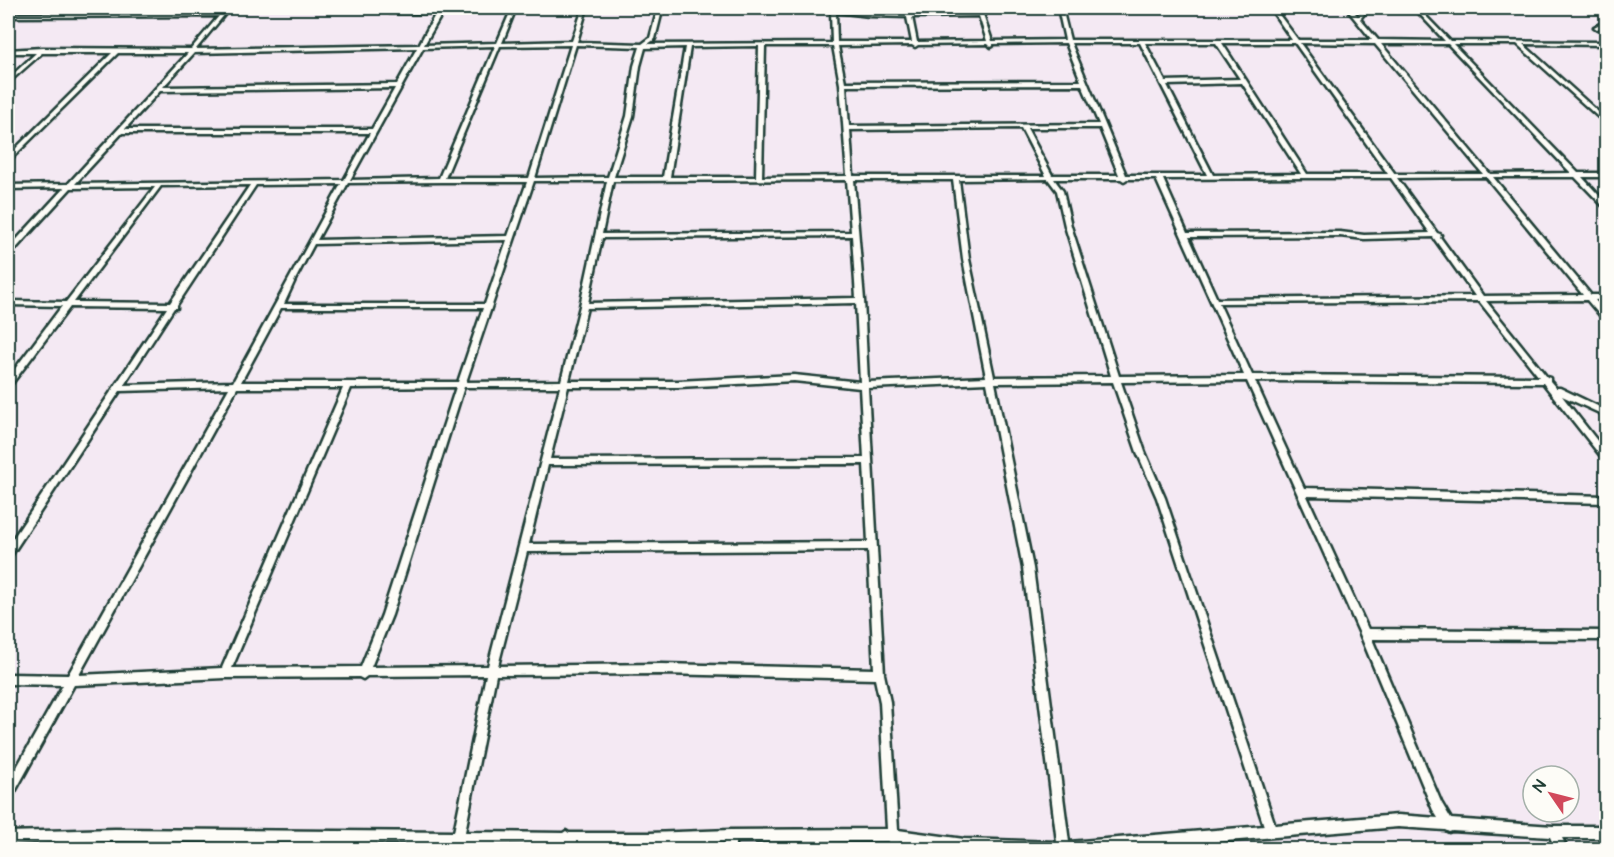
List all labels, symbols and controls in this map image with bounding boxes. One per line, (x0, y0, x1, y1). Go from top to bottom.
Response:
north arrow (1521, 764, 1581, 824)
text: N (1528, 776, 1551, 796)

